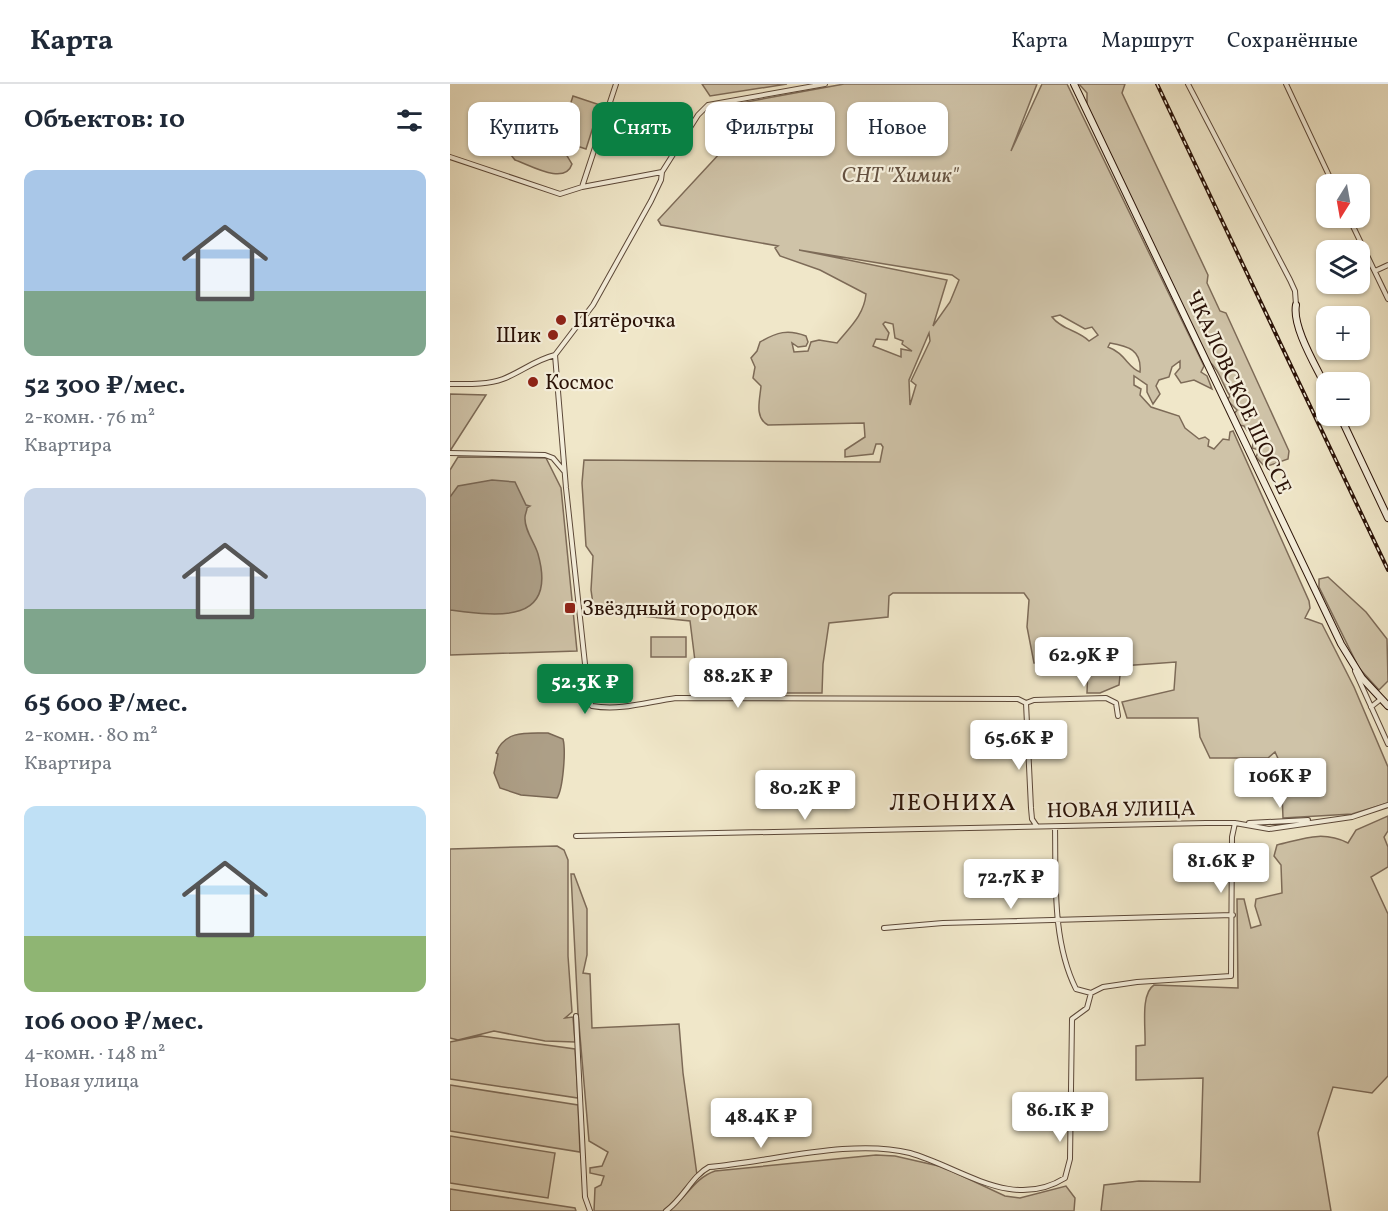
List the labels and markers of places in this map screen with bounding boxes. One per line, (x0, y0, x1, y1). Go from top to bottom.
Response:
place label: Пятёрочка (573, 307, 676, 336)
marker: Пятёрочка (554, 313, 568, 327)
place label: Шик (496, 322, 541, 351)
marker: Шик (546, 328, 560, 342)
place label: Космос (545, 369, 614, 398)
marker: Космос (526, 375, 540, 389)
place label: Звёздный городок (582, 595, 758, 624)
marker: Звёздный городок (563, 601, 577, 615)
pin: 62.9K ₽ (1029, 637, 1139, 688)
pin: 88.2K ₽ (683, 658, 793, 709)
pin: 52.3K ₽ (530, 664, 640, 715)
pin: 65.6K ₽ (964, 720, 1074, 771)
pin: 106K ₽ (1231, 758, 1329, 809)
pin: 80.2K ₽ (750, 770, 860, 821)
pin: 81.6K ₽ (1166, 843, 1276, 894)
pin: 72.7K ₽ (956, 859, 1066, 910)
pin: 86.1K ₽ (1005, 1092, 1115, 1143)
pin: 48.4K ₽ (706, 1098, 816, 1149)

